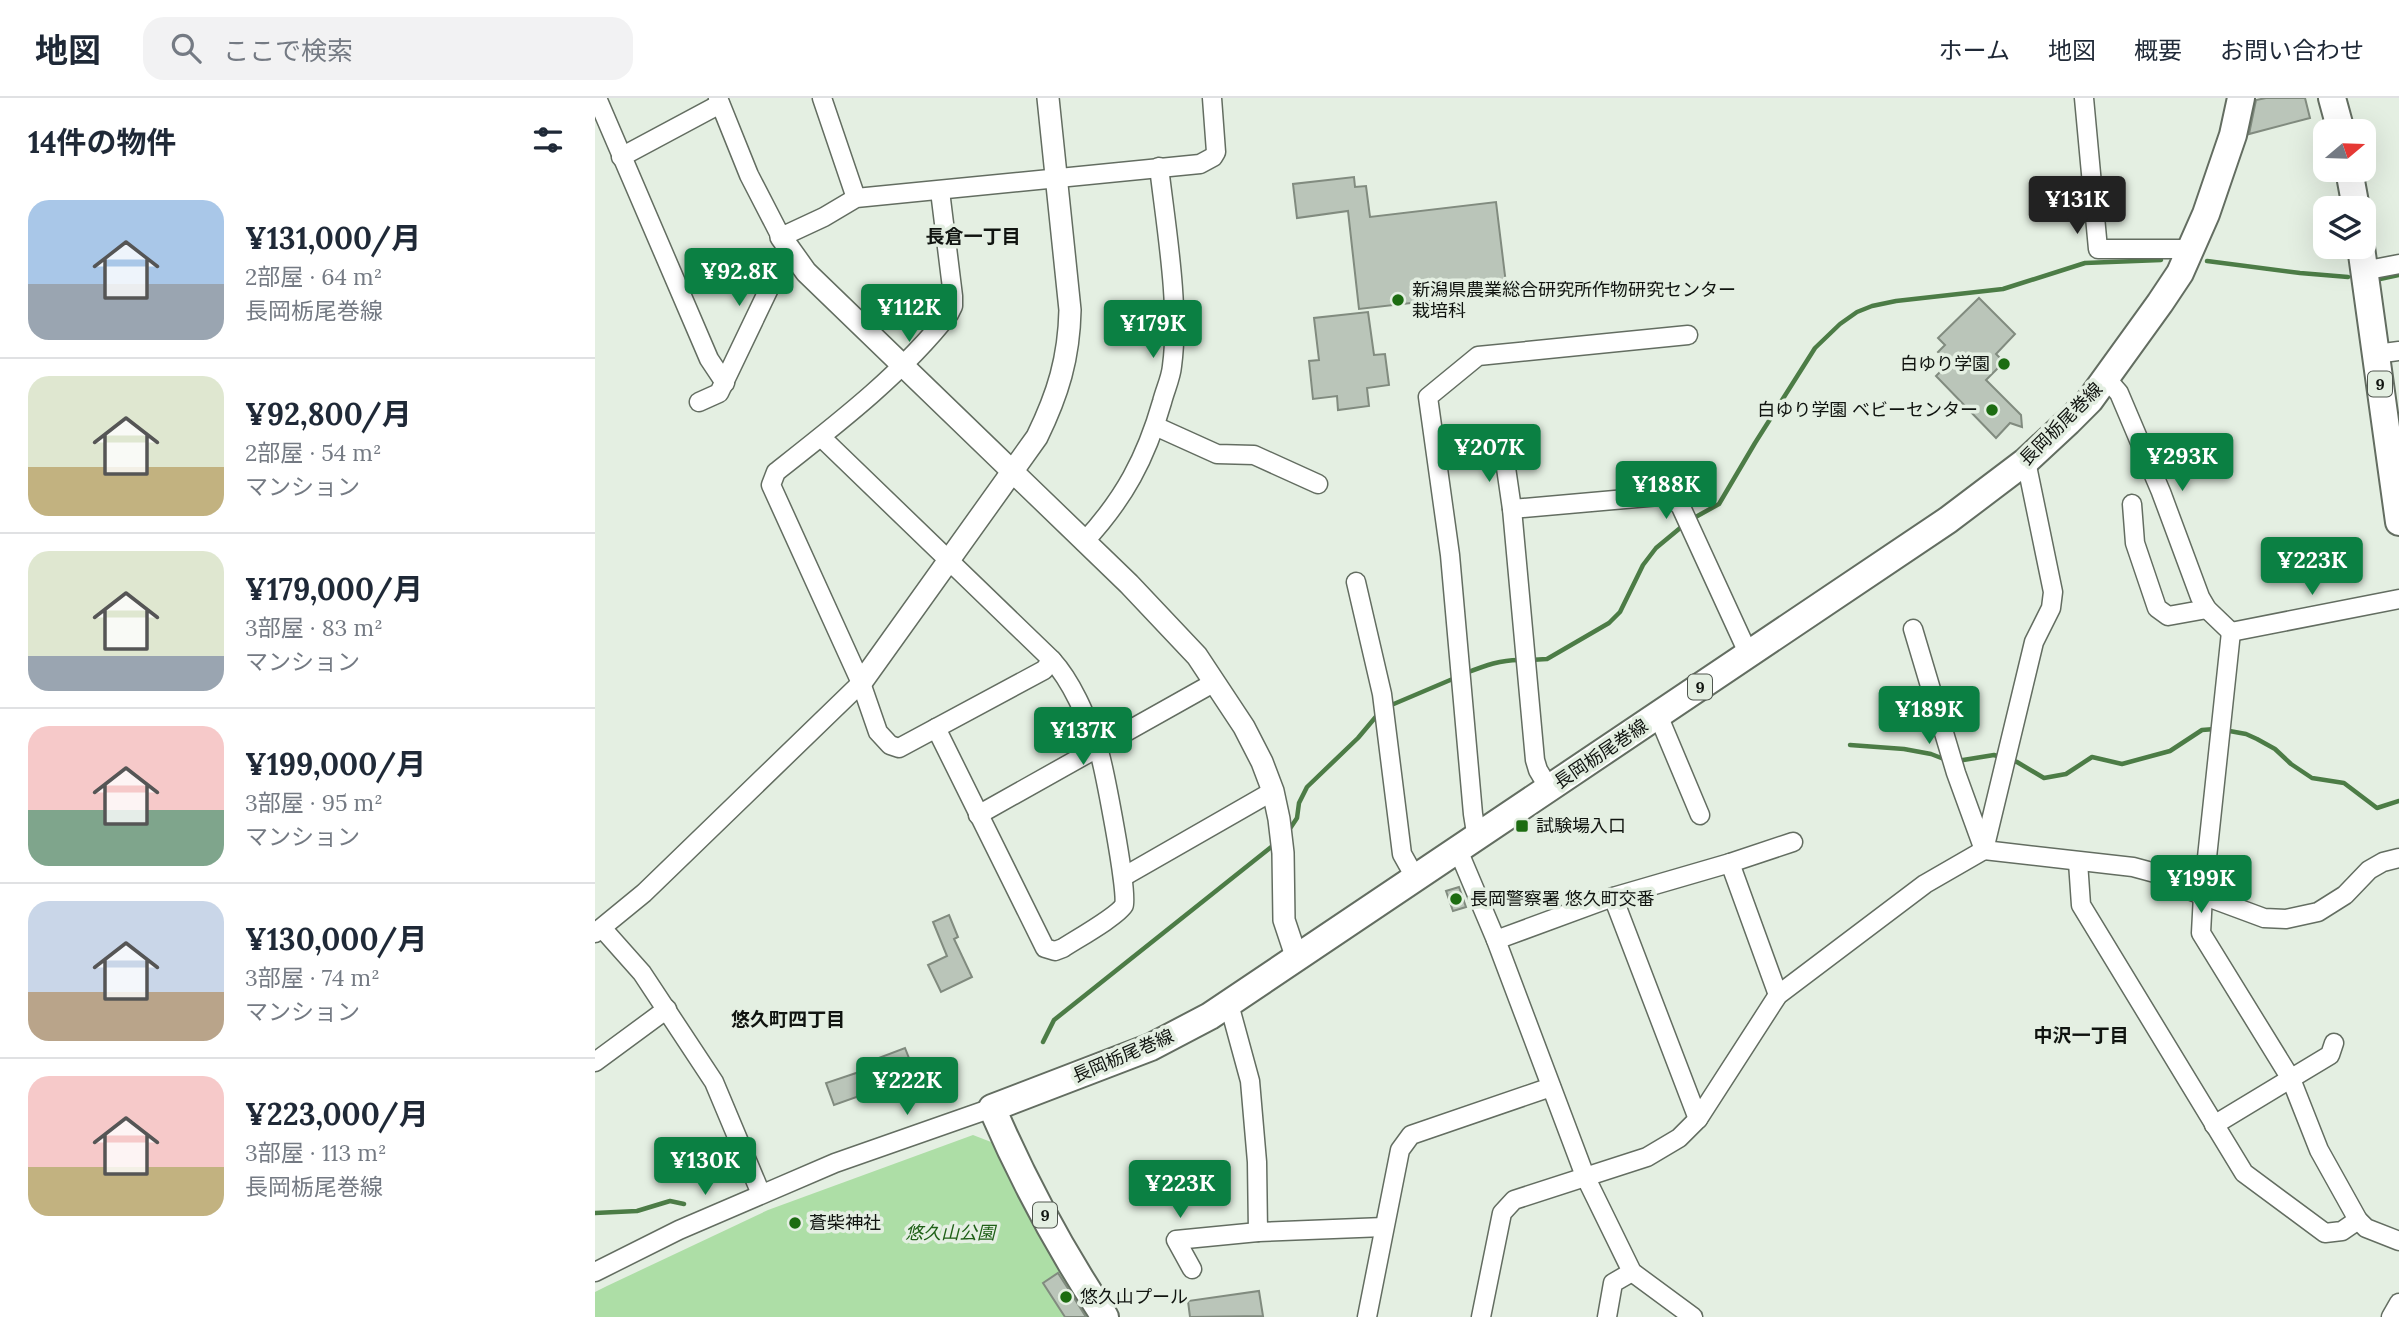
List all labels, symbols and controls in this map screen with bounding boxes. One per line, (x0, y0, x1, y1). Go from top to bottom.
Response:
search box (143, 17, 633, 80)
text: 地図 (35, 29, 101, 71)
icon: search (167, 29, 205, 67)
text: ここで検索 (223, 34, 353, 67)
text: ホーム (1939, 35, 2010, 66)
text: 地図 (2048, 35, 2096, 66)
text: 概要 (2134, 35, 2182, 66)
text: お問い合わせ (2220, 35, 2364, 66)
north arrow (2313, 119, 2377, 182)
map controls (2313, 119, 2376, 259)
icon: filters (529, 121, 567, 159)
text: 14件の物件 (28, 123, 177, 161)
pin: ¥131K (2028, 176, 2126, 236)
text: ¥131K (2045, 184, 2109, 213)
button: layers (2313, 196, 2376, 259)
text: ¥131,000/月 (245, 219, 421, 257)
district label: 長倉一丁目 (925, 224, 1021, 248)
icon: home (84, 228, 168, 312)
pin: ¥92.8K (682, 248, 796, 308)
text: ¥92.8K (700, 256, 778, 285)
text: 2部屋 · 64 m² (245, 262, 382, 291)
place label: 新潟県農業総合研究所作物研究センター 栽培科 (1412, 278, 1736, 322)
pin: ¥112K (860, 285, 958, 344)
text: ¥112K (877, 292, 941, 321)
marker: 新潟県農業総合研究所作物研究センター 栽培科 (1390, 292, 1406, 308)
text: 長岡栃尾巻線 (245, 296, 383, 325)
pin: ¥179K (1104, 300, 1202, 360)
text: ¥179K (1120, 308, 1186, 337)
place label: 白ゆり学園 (1900, 352, 1990, 375)
marker: 白ゆり学園 (1996, 356, 2012, 372)
road number: 9 (2368, 372, 2392, 396)
street label: 長岡栃尾巻線 (2014, 377, 2107, 470)
text: ¥92,800/月 (245, 395, 412, 433)
place label: 白ゆり学園 ベビーセンター (1757, 398, 1978, 421)
marker: 白ゆり学園 ベビーセンター (1984, 402, 2000, 418)
icon: home (84, 404, 168, 488)
pin: ¥207K (1440, 424, 1538, 484)
text: ¥207K (1454, 432, 1524, 461)
pin: ¥293K (2133, 434, 2231, 493)
text: 2部屋 · 54 m² (245, 438, 382, 467)
text: ¥293K (2146, 441, 2218, 470)
pin: ¥188K (1617, 462, 1715, 521)
text: ¥188K (1632, 469, 1700, 498)
text: マンション (245, 472, 360, 501)
pin: ¥223K (2263, 538, 2361, 597)
text: ¥223K (2277, 545, 2347, 574)
text: ¥179,000/月 (245, 570, 423, 608)
icon: home (84, 579, 168, 663)
text: 3部屋 · 83 m² (245, 613, 383, 642)
text: マンション (245, 647, 360, 676)
road number: 9 (1688, 674, 1712, 700)
pin: ¥189K (1880, 686, 1978, 746)
text: ¥189K (1895, 694, 1963, 723)
pin: ¥137K (1034, 708, 1132, 767)
street label: 長岡栃尾巻線 (1550, 714, 1652, 793)
text: ¥137K (1050, 715, 1116, 744)
text: ¥199,000/月 (245, 745, 426, 783)
icon: home (84, 754, 168, 838)
text: 3部屋 · 95 m² (245, 788, 383, 817)
place label: 試験場入口 (1536, 814, 1626, 837)
marker: 試験場入口 (1514, 818, 1530, 834)
text: マンション (245, 822, 360, 851)
pin: ¥199K (2152, 856, 2250, 915)
text: ¥199K (2167, 863, 2235, 892)
place label: 長岡警察署 悠久町交番 (1470, 887, 1655, 910)
marker: 長岡警察署 悠久町交番 (1448, 891, 1464, 907)
text: ¥130,000/月 (245, 920, 428, 958)
icon: home (84, 929, 168, 1013)
text: 3部屋 · 74 m² (245, 963, 380, 992)
text: マンション (245, 997, 360, 1026)
district label: 悠久町四丁目 (731, 1007, 845, 1031)
district label: 中沢一丁目 (2033, 1023, 2129, 1047)
street label: 長岡栃尾巻線 (1069, 1024, 1177, 1087)
pin: ¥222K (858, 1058, 956, 1117)
text: ¥222K (872, 1065, 942, 1094)
text: ¥223,000/月 (245, 1095, 429, 1133)
icon: home (84, 1104, 168, 1188)
text: 3部屋 · 113 m² (245, 1138, 387, 1167)
pin: ¥130K (656, 1138, 754, 1197)
text: ¥130K (670, 1145, 740, 1174)
pin: ¥223K (1131, 1160, 1229, 1220)
text: ¥223K (1145, 1168, 1215, 1197)
text: 長岡栃尾巻線 (245, 1172, 383, 1201)
road number: 9 (1033, 1203, 1057, 1228)
place label: 蒼柴神社 (809, 1211, 881, 1234)
marker: 蒼柴神社 (787, 1215, 803, 1231)
park label: 悠久山公園 (905, 1221, 998, 1244)
place label: 悠久山プール (1080, 1285, 1188, 1308)
marker: 悠久山プール (1058, 1289, 1074, 1305)

